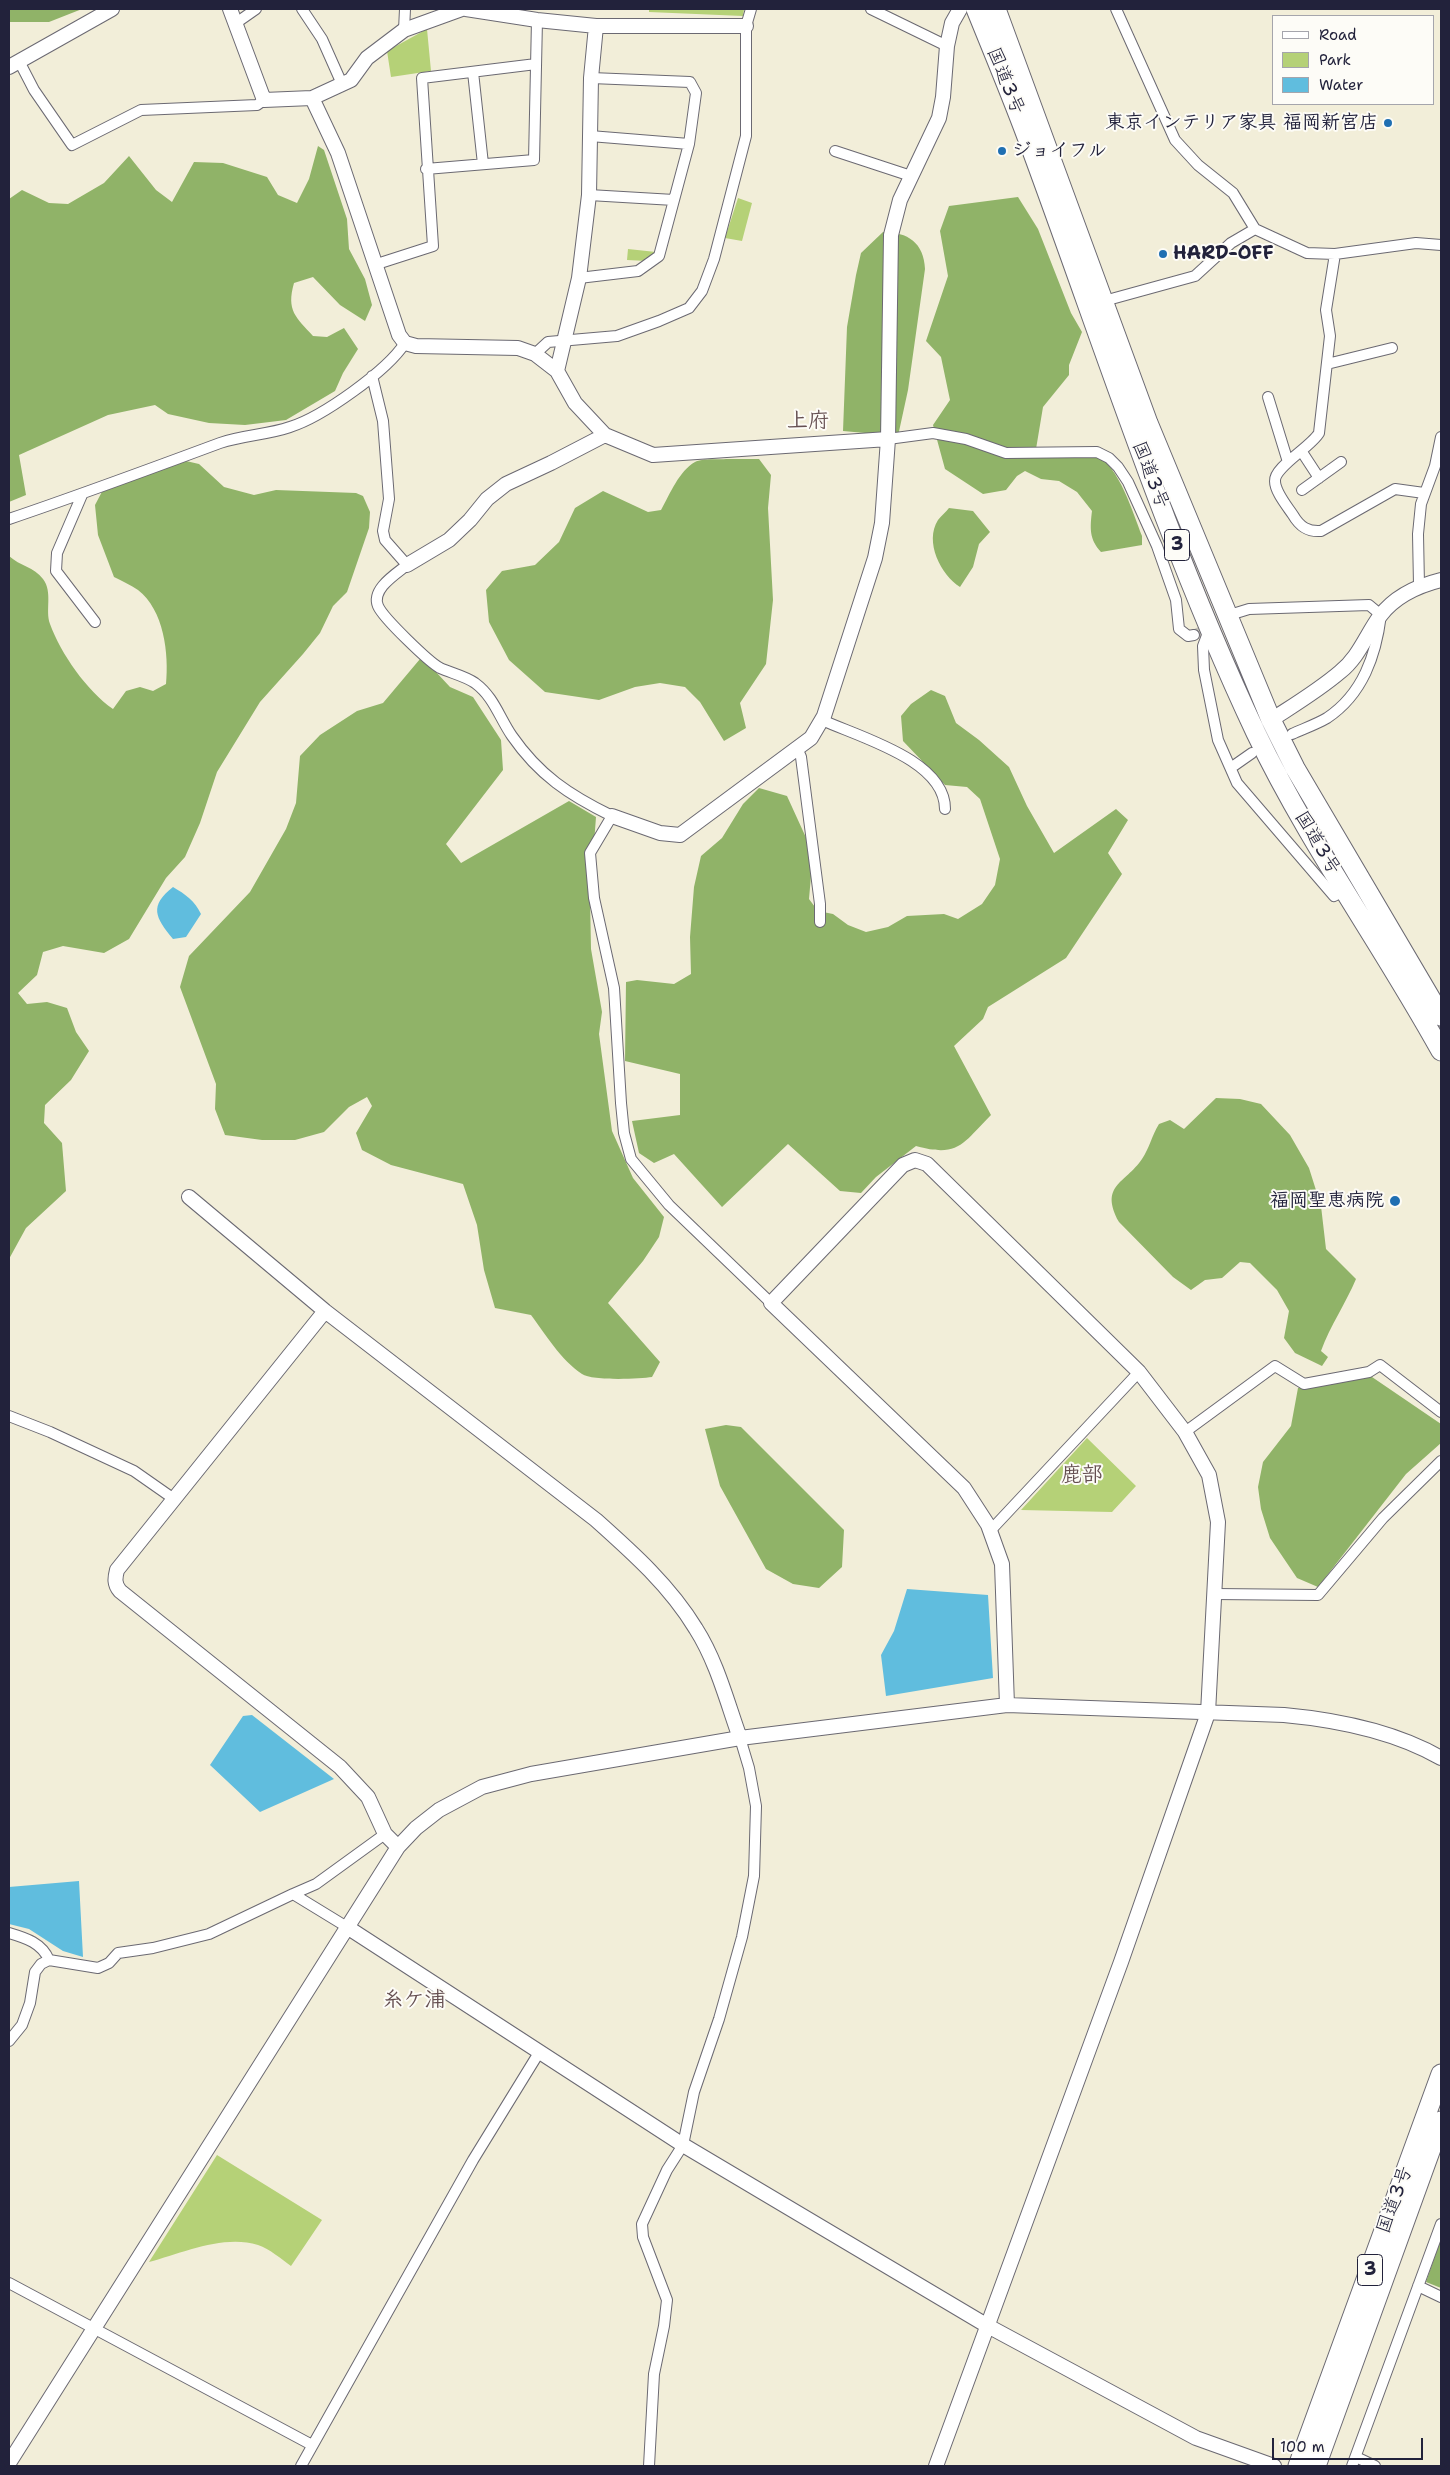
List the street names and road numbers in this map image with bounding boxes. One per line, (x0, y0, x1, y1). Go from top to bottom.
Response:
street label: 国道3号 (981, 44, 1029, 118)
street label: 国道3号 (1127, 438, 1173, 512)
road number: 3 (1164, 530, 1190, 560)
street label: 国道3号 (1289, 807, 1345, 879)
street label: 国道3号 (1372, 2163, 1418, 2237)
road number: 3 (1358, 2254, 1382, 2286)

